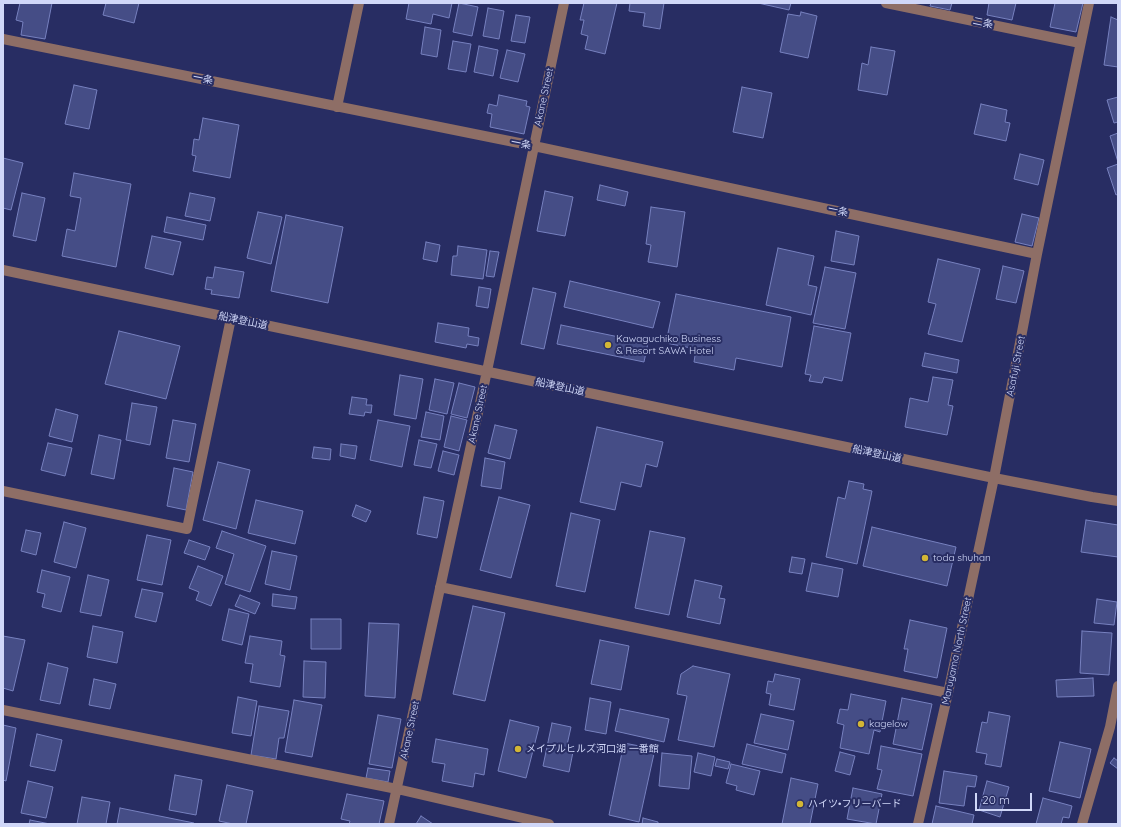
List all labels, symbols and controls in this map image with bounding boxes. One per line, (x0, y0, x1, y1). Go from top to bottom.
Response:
street label: 二条 (972, 15, 994, 31)
street label: Akane Street (532, 67, 556, 127)
street label: 一条 (192, 71, 214, 87)
street label: 一条 (510, 136, 532, 152)
street label: 一条 (827, 203, 849, 219)
street label: 船津登山道 (217, 310, 269, 332)
place label: Kawaguchiko Business & Resort SAWA Hotel (616, 333, 721, 356)
street label: Asafuji Street (1004, 335, 1028, 397)
marker: Kawaguchiko Business & Resort SAWA Hotel (603, 340, 613, 350)
street label: 船津登山道 (534, 376, 586, 398)
street label: Akane Street (466, 384, 490, 444)
street label: 船津登山道 (851, 443, 903, 465)
place label: toda shuhan (933, 552, 991, 564)
marker: toda shuhan (920, 553, 930, 563)
street label: Maruyama North Street (940, 596, 974, 706)
street label: Akane Street (398, 700, 422, 760)
place label: kagelow (869, 718, 908, 730)
marker: kagelow (856, 719, 866, 729)
place label: メイプルヒルズ河口湖 一番館 (526, 743, 659, 755)
marker: メイプルヒルズ河口湖 一番館 (513, 744, 523, 754)
scale bar (977, 785, 1034, 811)
text: 20 m (982, 792, 1010, 807)
place label: ハイツ•フリーバード (808, 798, 901, 810)
marker: ハイツ•フリーバード (795, 799, 805, 809)

